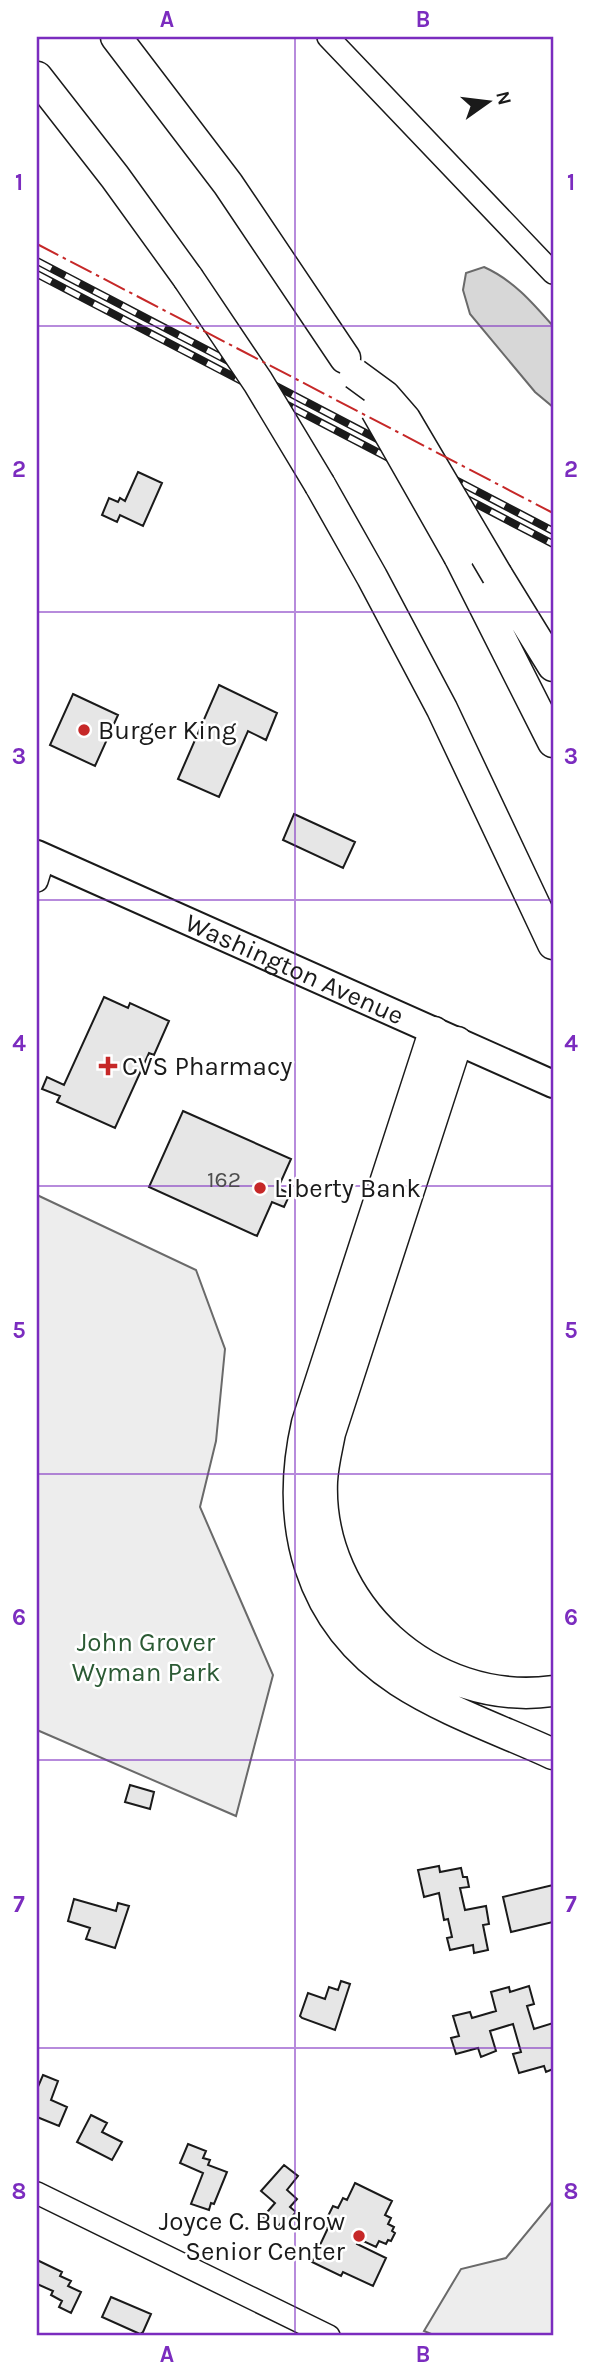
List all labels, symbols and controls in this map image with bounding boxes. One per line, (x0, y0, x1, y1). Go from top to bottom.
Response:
text: A (160, 6, 174, 33)
text: B (416, 6, 430, 33)
north arrow (454, 66, 524, 136)
text: N (491, 89, 516, 107)
text: 1 (15, 169, 23, 196)
text: 1 (567, 169, 575, 196)
text: 2 (12, 456, 26, 483)
text: 2 (564, 456, 578, 483)
place label: Burger King (98, 715, 237, 746)
marker: Burger King (76, 722, 92, 738)
text: 3 (12, 743, 26, 770)
text: 3 (564, 743, 578, 770)
street label: Washington Avenue (180, 907, 408, 1031)
text: 4 (12, 1030, 26, 1057)
text: 4 (564, 1030, 578, 1057)
place label: CVS Pharmacy (122, 1051, 292, 1082)
marker: CVS Pharmacy (100, 1058, 116, 1074)
house number: 162 (207, 1166, 241, 1193)
place label: Liberty Bank (274, 1173, 421, 1204)
marker: Liberty Bank (252, 1180, 268, 1196)
text: 5 (12, 1317, 26, 1344)
text: 5 (564, 1317, 578, 1344)
text: 6 (12, 1604, 26, 1631)
text: 6 (564, 1604, 578, 1631)
park label: John Grover Wyman Park (72, 1627, 220, 1688)
text: 7 (13, 1891, 25, 1918)
text: 7 (565, 1891, 577, 1918)
text: 8 (12, 2178, 26, 2205)
text: 8 (564, 2178, 578, 2205)
place label: Joyce C. Budrow Senior Center (159, 2206, 346, 2267)
marker: Joyce C. Budrow Senior Center (351, 2228, 367, 2244)
text: A (160, 2341, 174, 2368)
text: B (416, 2341, 430, 2368)

